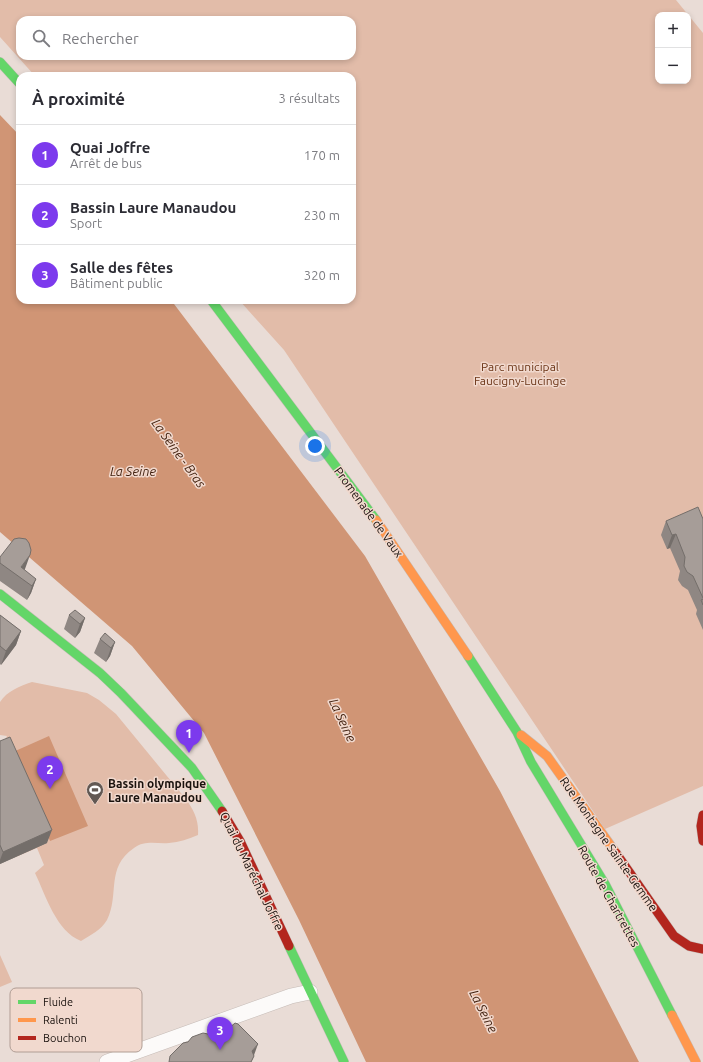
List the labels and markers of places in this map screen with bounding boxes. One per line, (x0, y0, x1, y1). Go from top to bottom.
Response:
pin: 1 (176, 720, 202, 753)
pin: 2 (37, 756, 63, 789)
place label: Bassin olympique Laure Manaudou (108, 777, 206, 804)
sports icon: Bassin olympique Laure Manaudou (85, 780, 105, 805)
pin: 3 (207, 1017, 233, 1050)

